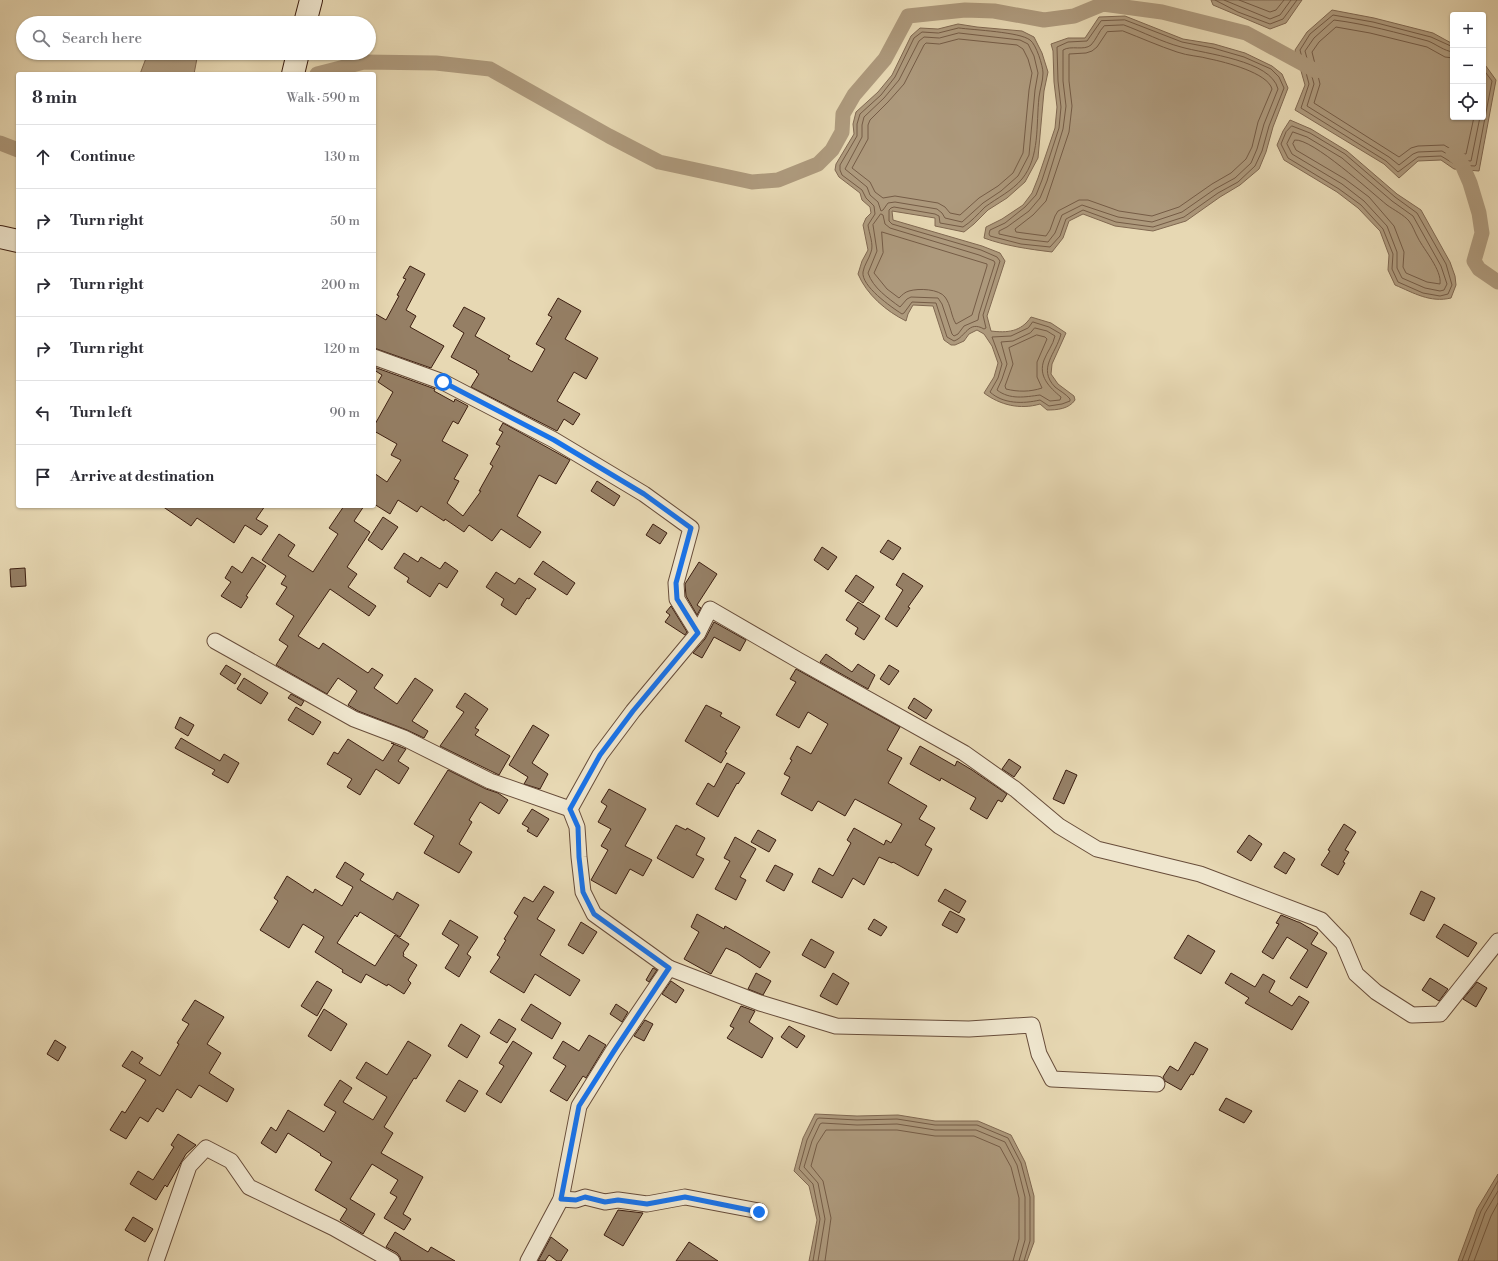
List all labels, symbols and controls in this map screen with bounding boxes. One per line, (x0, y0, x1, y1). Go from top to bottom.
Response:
map controls (1450, 12, 1486, 120)
button: + (1450, 12, 1486, 48)
search box (16, 16, 376, 60)
icon: search (30, 27, 52, 49)
text: Search here (62, 29, 142, 48)
button: − (1450, 48, 1486, 84)
button: locate (1450, 84, 1486, 120)
text: 8 min (32, 87, 77, 109)
text: Walk · 590 m (287, 90, 360, 106)
icon: ahead (32, 146, 54, 168)
text: Continue (70, 147, 135, 166)
text: 130 m (325, 149, 360, 165)
icon: right (32, 210, 54, 232)
text: Turn right (70, 211, 144, 230)
text: 50 m (330, 213, 360, 229)
icon: right (32, 274, 54, 296)
text: Turn right (70, 275, 144, 294)
text: 200 m (321, 277, 360, 293)
icon: right (32, 338, 54, 360)
text: Turn right (70, 339, 144, 358)
text: 120 m (324, 341, 360, 357)
route start (434, 373, 452, 391)
icon: left (32, 402, 54, 424)
text: Turn left (70, 403, 132, 422)
text: 90 m (329, 405, 360, 421)
icon: arrive (32, 466, 54, 488)
text: Arrive at destination (70, 467, 214, 486)
route end (750, 1203, 768, 1221)

